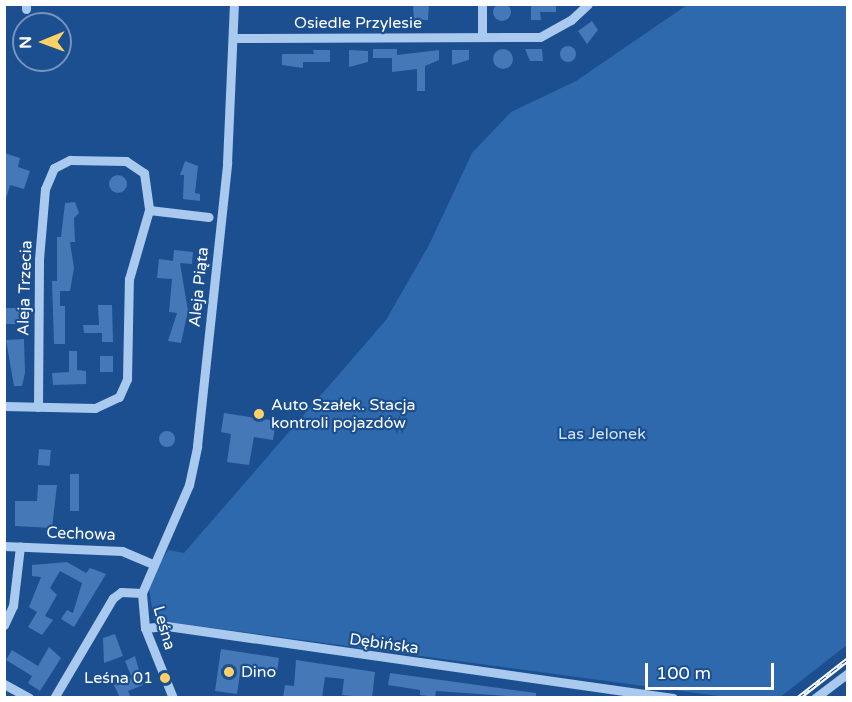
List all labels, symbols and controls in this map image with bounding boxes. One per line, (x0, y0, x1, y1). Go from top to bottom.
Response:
north arrow (12, 12, 72, 72)
street label: Osiedle Przylesie (294, 13, 422, 33)
text: N (16, 36, 36, 49)
street label: Aleja Trzecia (14, 240, 36, 336)
street label: Aleja Piąta (185, 246, 213, 328)
place label: Auto Szałek. Stacja kontroli pojazdów (271, 395, 416, 433)
marker: Auto Szałek. Stacja kontroli pojazdów (252, 407, 266, 421)
park label: Las Jelonek (558, 424, 646, 444)
street label: Cechowa (46, 523, 116, 545)
street label: Leśna (149, 604, 179, 652)
street label: Dębińska (348, 630, 420, 658)
scale bar (648, 651, 777, 689)
place label: Dino (241, 662, 276, 682)
text: 100 m (656, 662, 711, 684)
marker: Dino (222, 665, 236, 679)
place label: Leśna 01 (84, 668, 153, 688)
marker: Leśna 01 (158, 671, 172, 685)

